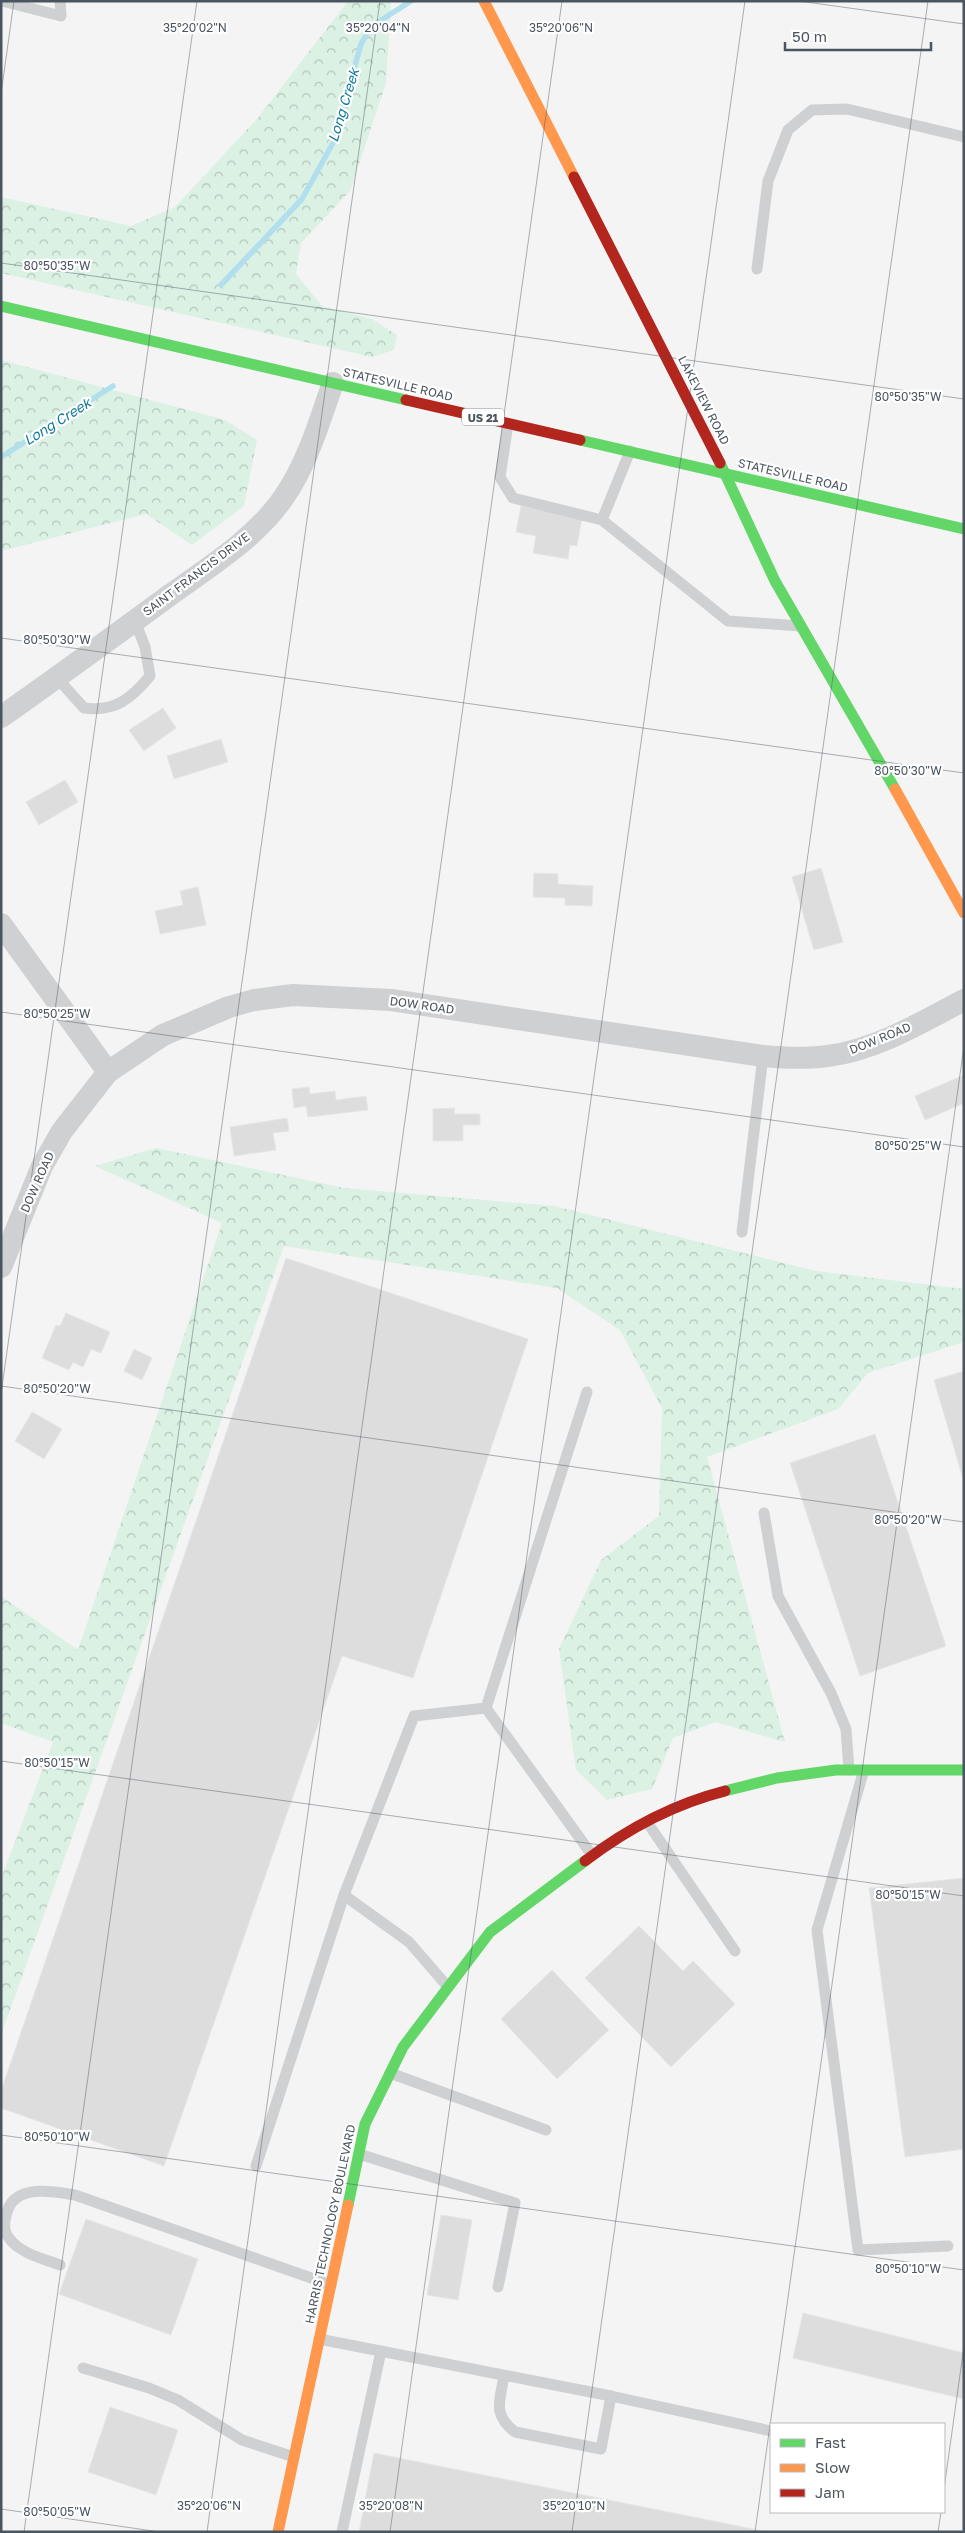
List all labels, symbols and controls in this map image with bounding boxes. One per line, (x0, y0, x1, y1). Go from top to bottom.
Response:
text: 35°20'02"N (163, 20, 227, 35)
text: 35°20'04"N (346, 20, 410, 35)
text: 35°20'06"N (529, 20, 593, 35)
scale bar (785, 20, 931, 52)
text: 50 m (792, 27, 827, 45)
water label: Long Creek (324, 64, 363, 144)
text: 80°50'35"W (24, 258, 91, 273)
street label: LAKEVIEW ROAD (675, 353, 733, 447)
street label: STATESVILLE ROAD (342, 364, 454, 404)
text: 80°50'35"W (875, 389, 942, 404)
water label: Long Creek (20, 393, 95, 448)
road number: US 21 (462, 408, 504, 426)
street label: STATESVILLE ROAD (737, 455, 849, 495)
street label: SAINT FRANCIS DRIVE (140, 529, 252, 619)
text: 80°50'30"W (23, 632, 91, 647)
text: 80°50'30"W (874, 763, 942, 778)
street label: DOW ROAD (389, 993, 455, 1017)
text: 80°50'25"W (24, 1006, 91, 1021)
street label: DOW ROAD (847, 1019, 913, 1057)
text: 80°50'25"W (875, 1138, 942, 1153)
street label: DOW ROAD (17, 1149, 57, 1215)
text: 80°50'20"W (23, 1381, 91, 1396)
text: 80°50'20"W (874, 1512, 942, 1527)
text: 80°50'15"W (24, 1755, 90, 1770)
text: 80°50'15"W (875, 1887, 941, 1902)
street label: HARRIS TECHNOLOGY BOULEVARD (302, 2123, 358, 2325)
text: 80°50'10"W (24, 2129, 91, 2144)
text: 80°50'10"W (875, 2261, 942, 2276)
legend (770, 2423, 945, 2513)
text: Fast (815, 2433, 846, 2451)
text: Slow (815, 2458, 850, 2476)
text: Jam (815, 2483, 845, 2501)
text: 35°20'06"N (177, 2498, 241, 2513)
text: 35°20'08"N (359, 2498, 423, 2513)
text: 35°20'10"N (543, 2498, 605, 2513)
text: 80°50'05"W (23, 2504, 91, 2519)

